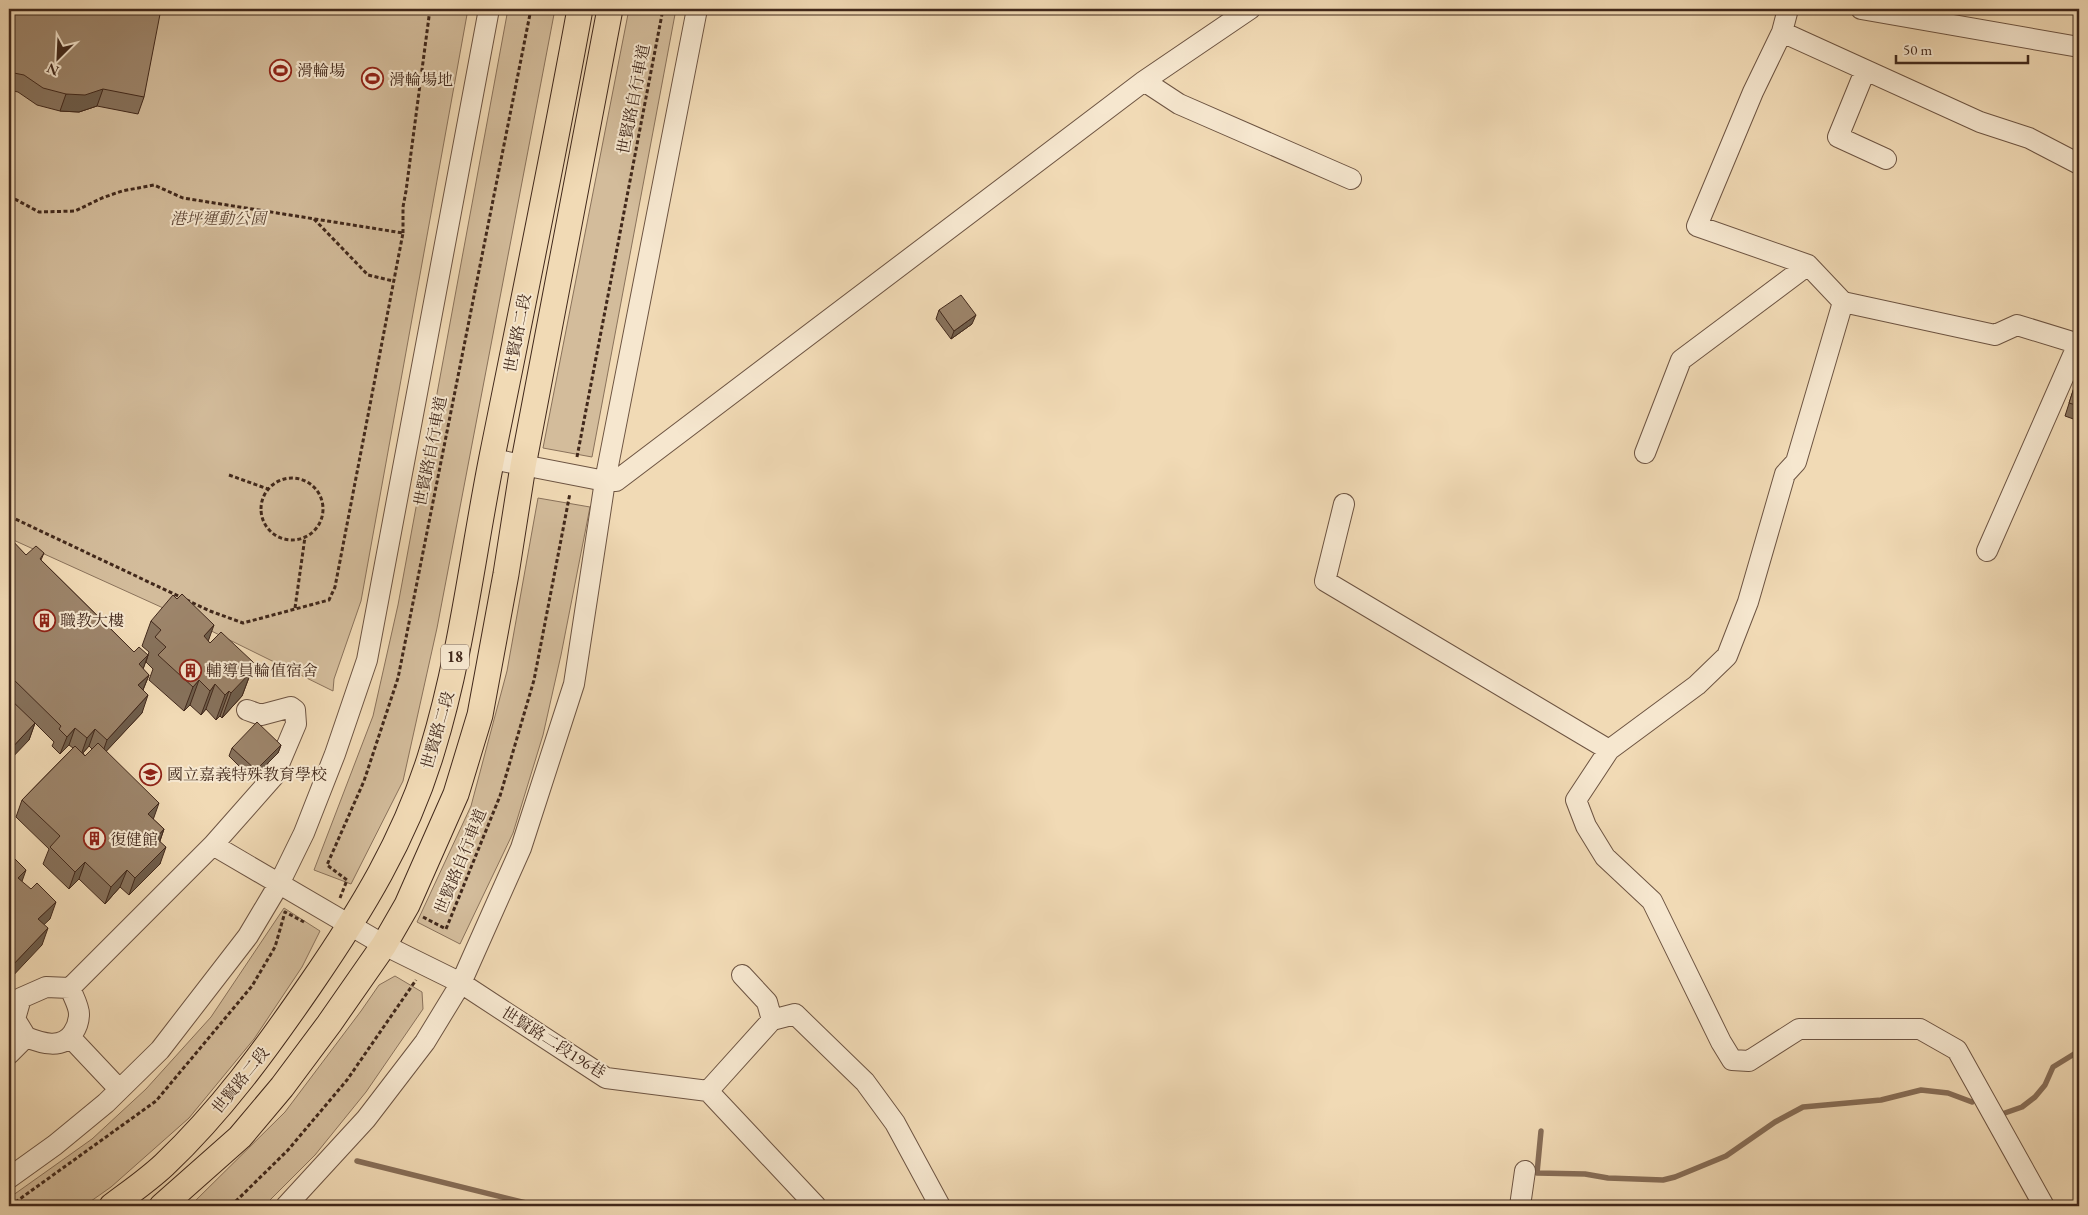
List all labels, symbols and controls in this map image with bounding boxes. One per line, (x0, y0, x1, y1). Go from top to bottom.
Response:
north arrow (32, 32, 82, 82)
scale bar (1896, 32, 2028, 64)
text: 50 m (1903, 40, 1932, 59)
street label: 世賢路自行車道 (612, 42, 654, 156)
sports icon: 滑輪場 (269, 58, 293, 82)
text: N (43, 59, 62, 80)
place label: 滑輪場 (297, 60, 345, 81)
sports icon: 滑輪場地 (361, 67, 385, 91)
place label: 滑輪場地 (389, 69, 453, 90)
park label: 港坪運動公園 (170, 208, 269, 229)
street label: 世賢路二段 (500, 292, 535, 374)
street label: 世賢路自行車道 (409, 394, 451, 508)
building icon: 職教大樓 (32, 608, 56, 632)
place label: 職教大樓 (60, 610, 124, 631)
road number: 18 (441, 644, 469, 670)
building icon: 輔導員輪值宿舍 (178, 658, 202, 682)
place label: 輔導員輪值宿舍 (206, 660, 318, 681)
street label: 世賢路二段 (416, 689, 459, 771)
school or university icon: 國立嘉義特殊教育學校 (139, 762, 163, 786)
place label: 國立嘉義特殊教育學校 (167, 764, 327, 785)
street label: 世賢路自行車道 (430, 805, 491, 917)
building icon: 復健館 (82, 827, 106, 851)
place label: 復健館 (110, 829, 158, 850)
street label: 世賢路二段196巷 (498, 1002, 610, 1083)
street label: 世賢路二段 (207, 1043, 274, 1118)

